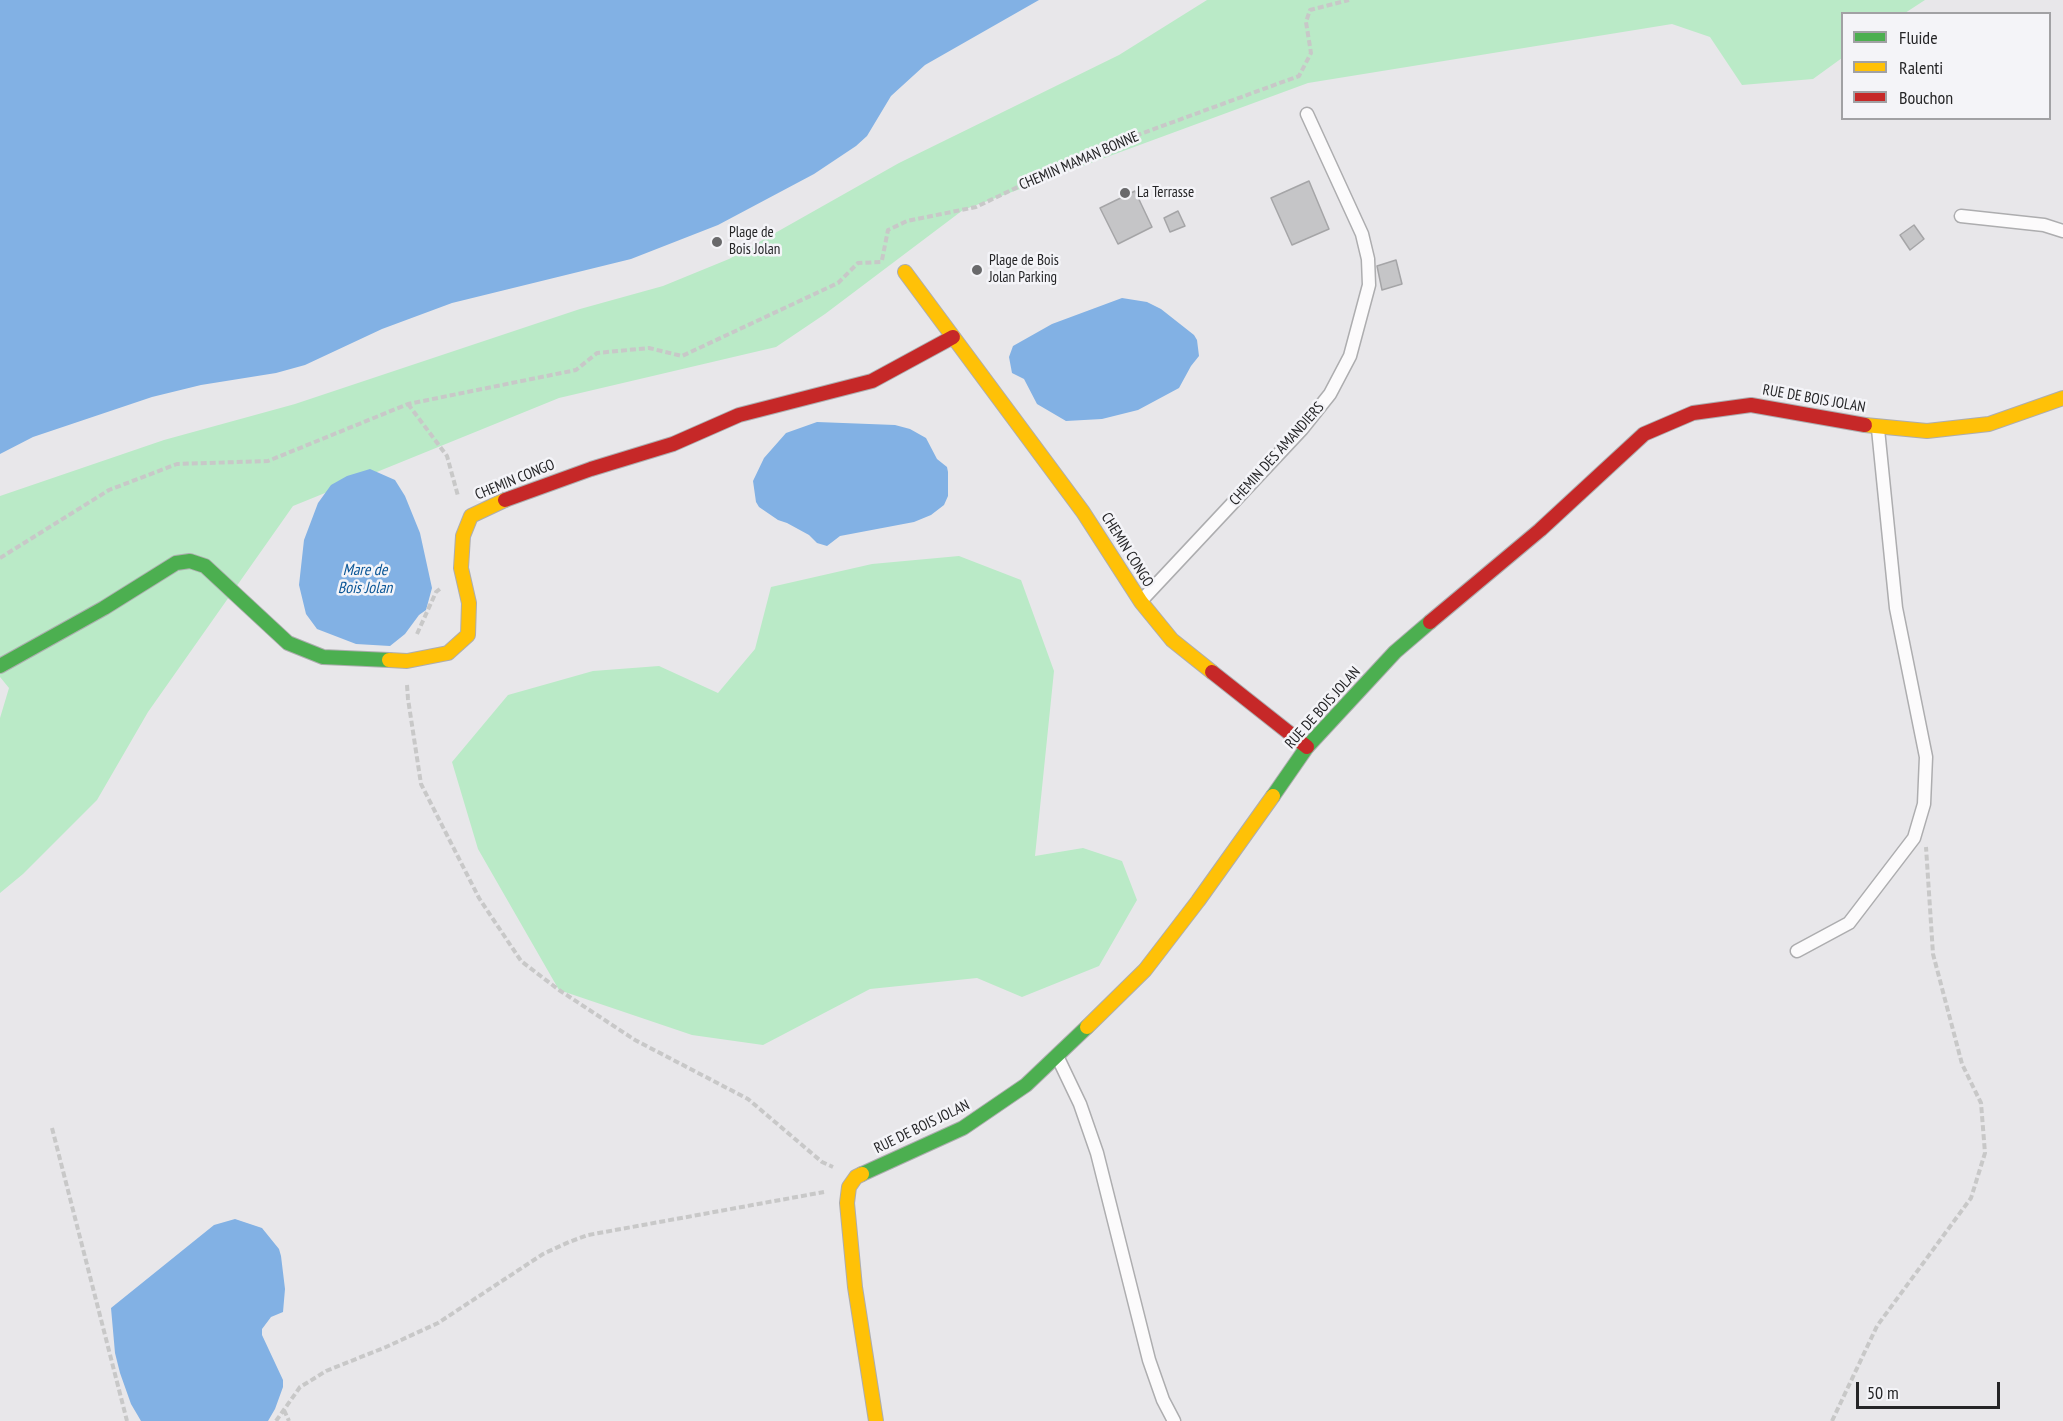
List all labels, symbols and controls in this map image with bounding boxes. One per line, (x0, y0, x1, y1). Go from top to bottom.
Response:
legend (1841, 12, 2051, 120)
text: Fluide (1899, 26, 1938, 49)
text: Ralenti (1899, 56, 1943, 79)
text: Bouchon (1899, 86, 1953, 109)
street label: CHEMIN MAMAN BONNE (1017, 128, 1141, 194)
place label: La Terrasse (1137, 184, 1194, 202)
marker: La Terrasse (1118, 186, 1132, 200)
place label: Plage de Bois Jolan (729, 224, 780, 259)
marker: Plage de Bois Jolan (710, 235, 724, 249)
place label: Plage de Bois Jolan Parking (989, 252, 1059, 287)
marker: Plage de Bois Jolan Parking (970, 263, 984, 277)
street label: RUE DE BOIS JOLAN (1761, 381, 1867, 417)
street label: CHEMIN DES AMANDIERS (1226, 399, 1328, 509)
street label: CHEMIN CONGO (473, 456, 557, 504)
street label: CHEMIN CONGO (1097, 510, 1157, 590)
water label: Mare de Bois Jolan (338, 560, 392, 598)
street label: RUE DE BOIS JOLAN (1282, 663, 1364, 753)
street label: RUE DE BOIS JOLAN (871, 1096, 973, 1158)
scale bar (1859, 1370, 2003, 1408)
text: 50 m (1867, 1381, 1899, 1404)

